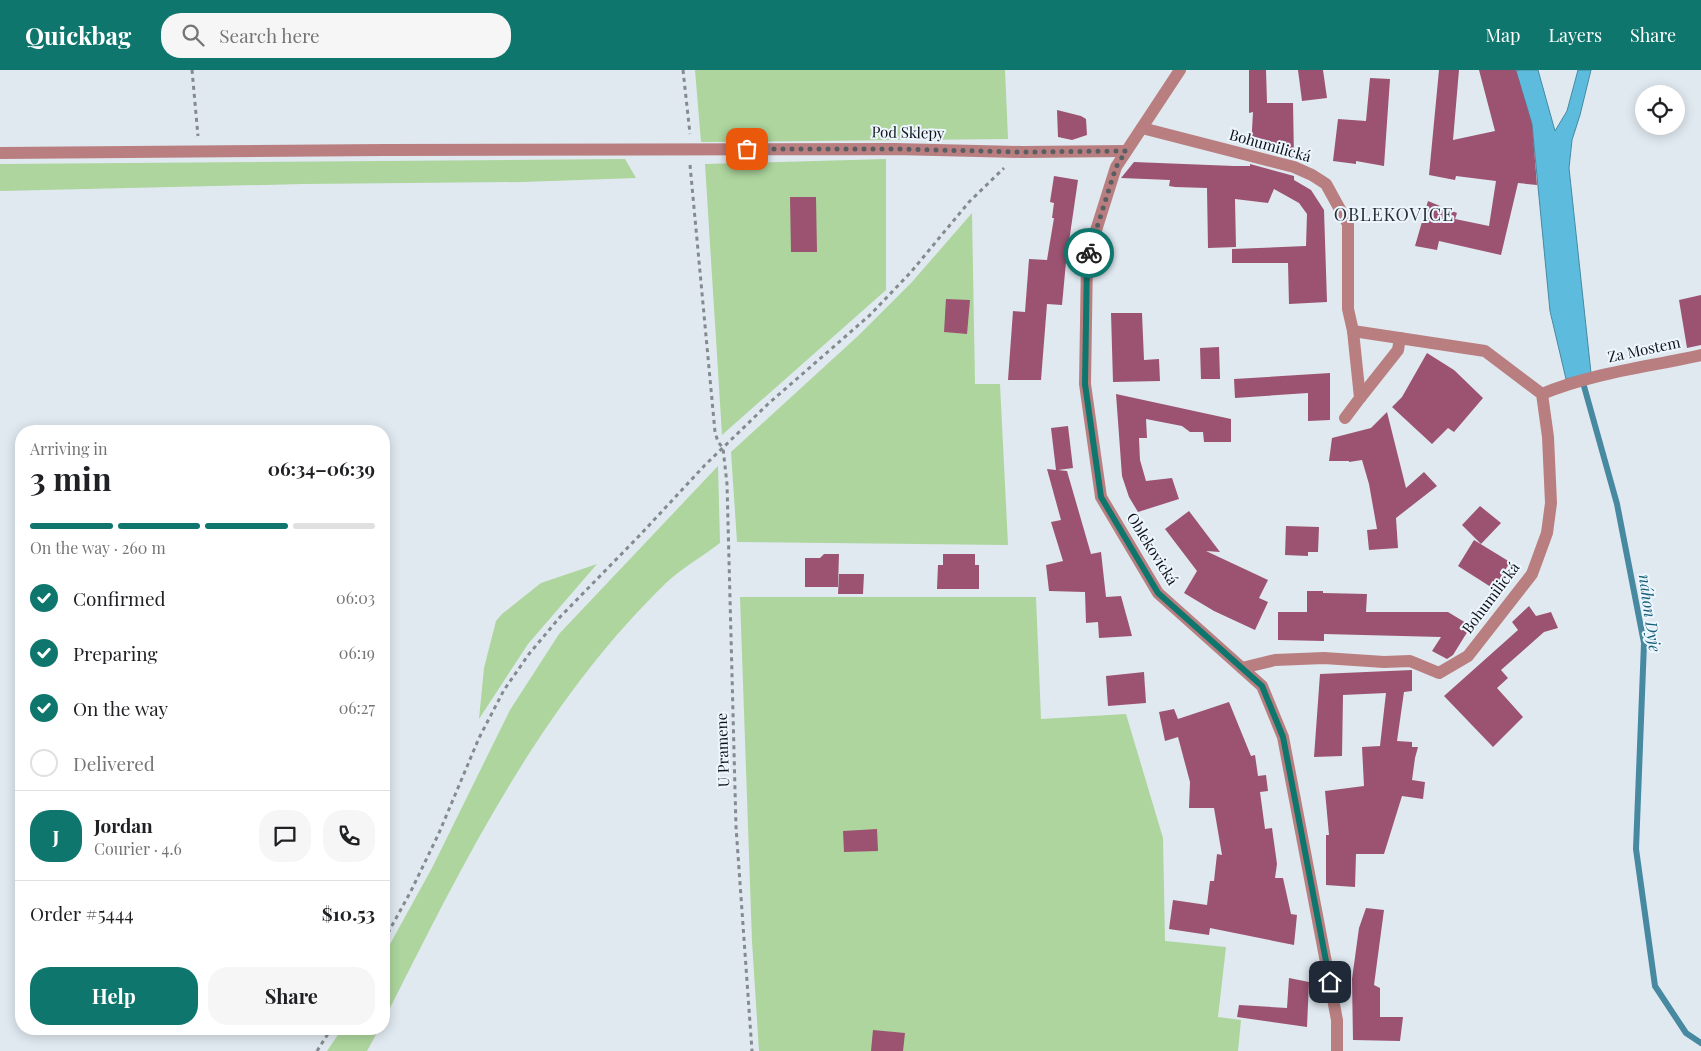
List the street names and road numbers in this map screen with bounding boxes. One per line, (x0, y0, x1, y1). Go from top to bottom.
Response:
street label: Pod Sklepy (871, 121, 945, 143)
street label: Bohumilická (1227, 124, 1314, 166)
street label: Za Mostem (1606, 331, 1683, 366)
street label: Oblekovická (1123, 509, 1183, 589)
street label: Bohumilická (1457, 557, 1524, 637)
street label: U Pramene (711, 713, 733, 788)

